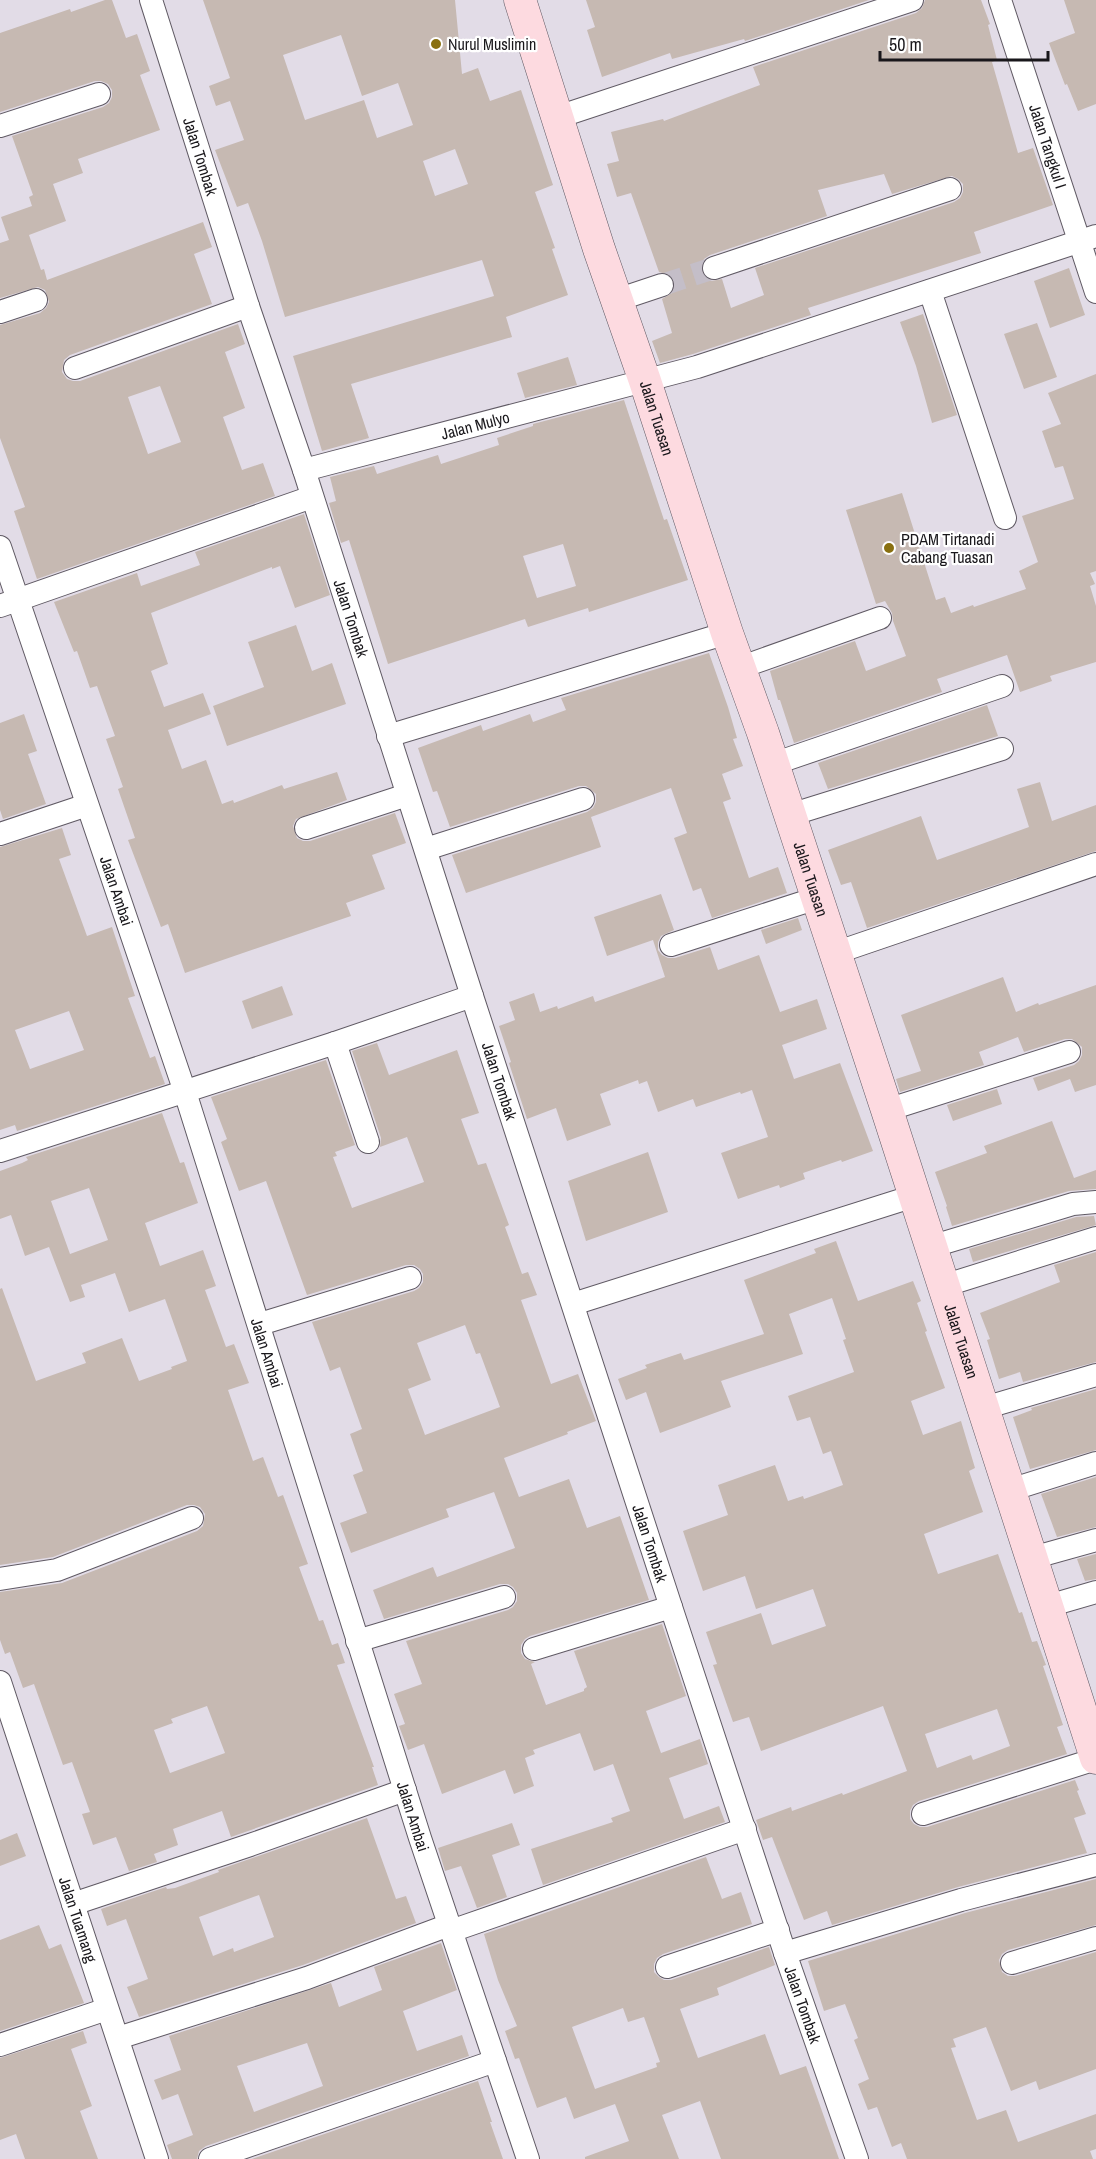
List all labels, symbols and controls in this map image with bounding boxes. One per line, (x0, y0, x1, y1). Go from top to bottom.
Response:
scale bar (880, 24, 1048, 62)
text: 50 m (889, 32, 922, 57)
place label: Nurul Muslimin (448, 33, 536, 55)
marker: Nurul Muslimin (429, 37, 443, 51)
street label: Jalan Tangkul I (1024, 101, 1072, 191)
street label: Jalan Tombak (178, 115, 223, 199)
street label: Jalan Tuasan (635, 378, 680, 458)
street label: Jalan Mulyo (439, 406, 512, 445)
place label: PDAM Tirtanadi Cabang Tuasan (901, 528, 995, 568)
marker: PDAM Tirtanadi Cabang Tuasan (882, 541, 896, 555)
street label: Jalan Tombak (329, 577, 374, 661)
street label: Jalan Tuasan (788, 839, 834, 919)
street label: Jalan Ambai (95, 853, 139, 928)
street label: Jalan Tombak (477, 1039, 523, 1123)
street label: Jalan Tuasan (939, 1301, 984, 1381)
street label: Jalan Ambai (246, 1315, 289, 1391)
street label: Jalan Tombak (627, 1501, 673, 1585)
street label: Jalan Ambai (392, 1779, 435, 1854)
street label: Jalan Tuamang (54, 1874, 103, 1966)
street label: Jalan Tombak (779, 1963, 827, 2047)

